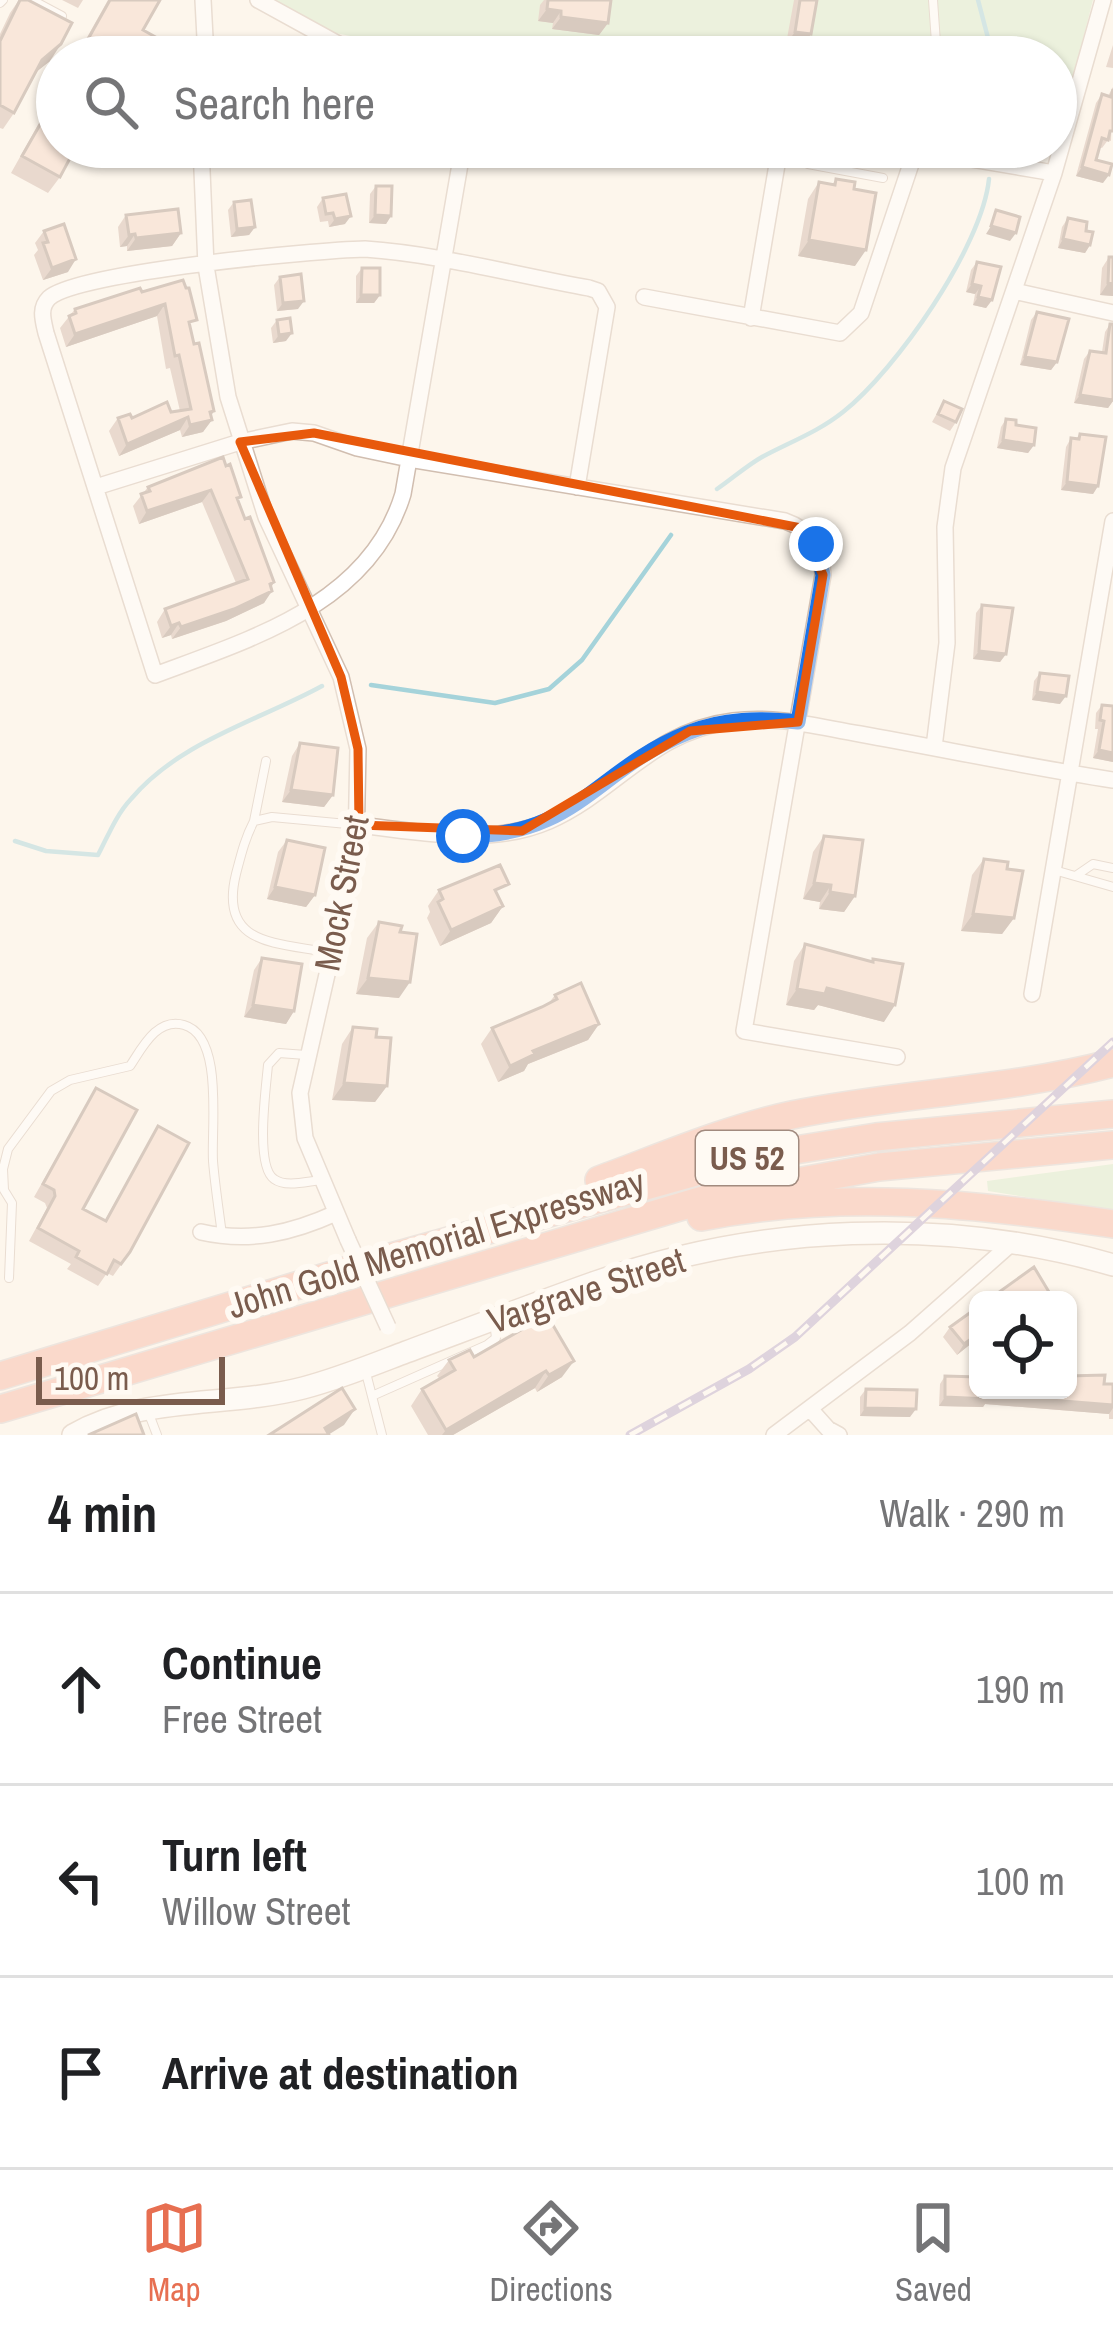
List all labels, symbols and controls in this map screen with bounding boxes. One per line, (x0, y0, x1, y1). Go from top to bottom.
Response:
search box (36, 36, 1077, 168)
icon: search (78, 69, 144, 135)
text: Search here (174, 72, 375, 133)
route end (789, 517, 843, 571)
route start (436, 809, 490, 863)
street label: Mock Street (302, 811, 380, 975)
road number: US 52 (696, 1131, 798, 1185)
street label: John Gold Memorial Expressway (222, 1157, 650, 1329)
street label: Vargrave Street (481, 1236, 691, 1344)
map controls (969, 1291, 1077, 1399)
button: locate (969, 1291, 1077, 1399)
scale bar (36, 1351, 225, 1404)
text: 100 m (54, 1356, 129, 1400)
text: 4 min (48, 1479, 157, 1548)
text: Walk · 290 m (880, 1487, 1065, 1539)
text: Continue (162, 1632, 322, 1693)
icon: ahead (48, 1656, 114, 1722)
text: 190 m (976, 1663, 1065, 1715)
text: Free Street (162, 1693, 322, 1745)
text: Turn left (162, 1824, 307, 1885)
icon: left (48, 1848, 114, 1914)
text: 100 m (976, 1855, 1065, 1907)
text: Willow Street (162, 1885, 350, 1937)
icon: arrive (48, 2040, 114, 2106)
text: Arrive at destination (162, 2042, 519, 2103)
tab: Map (141, 2195, 207, 2311)
tab: Directions (489, 2195, 613, 2311)
tab: Saved (895, 2195, 972, 2311)

